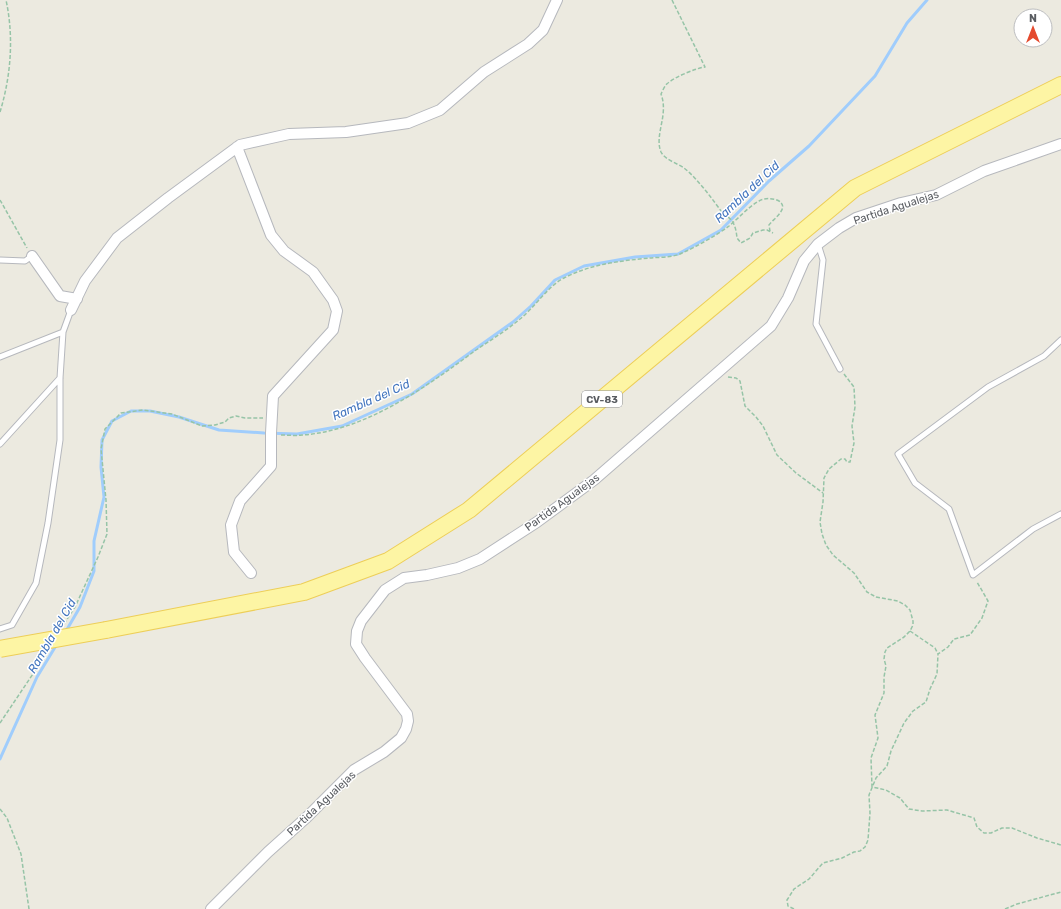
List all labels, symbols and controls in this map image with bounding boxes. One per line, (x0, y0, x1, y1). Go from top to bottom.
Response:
north arrow (1013, 8, 1053, 48)
text: N (1029, 12, 1037, 25)
water label: Rambla del Cid (712, 158, 783, 226)
street label: Partida Agualejas (852, 187, 941, 227)
water label: Rambla del Cid (330, 376, 413, 423)
road number: CV-83 (582, 391, 622, 407)
street label: Partida Agualejas (522, 471, 602, 534)
water label: Rambla del Cid (25, 596, 79, 676)
street label: Partida Agualejas (284, 768, 359, 838)

